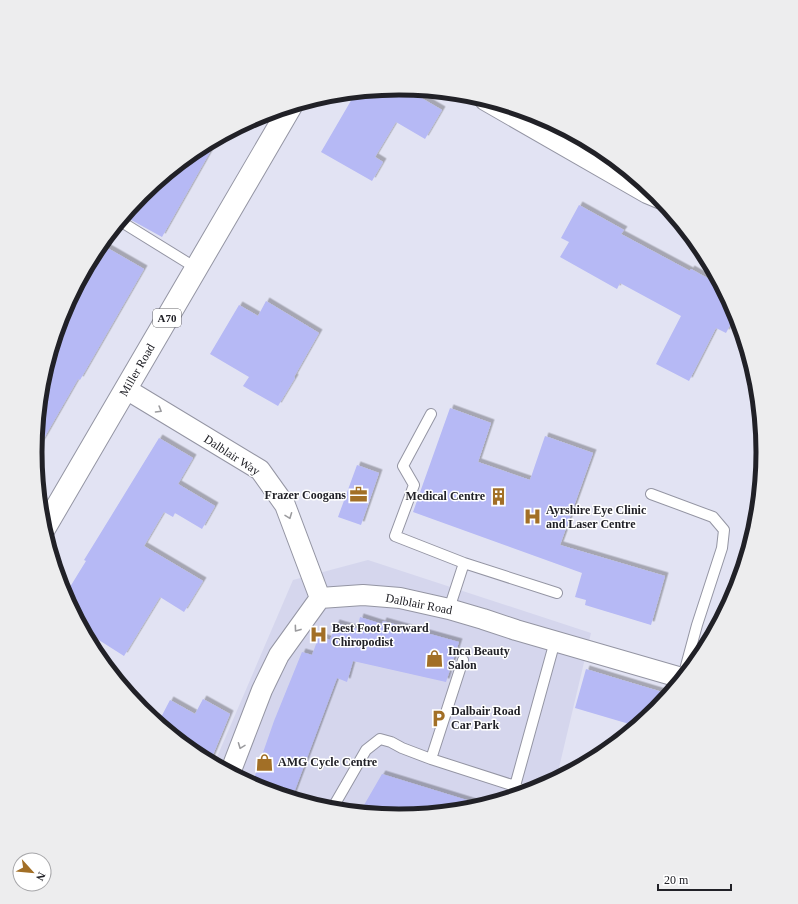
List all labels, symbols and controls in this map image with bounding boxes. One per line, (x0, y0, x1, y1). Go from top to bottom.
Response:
road number: A70 (153, 309, 181, 327)
street label: Miller Road (116, 341, 158, 399)
one-way arrow (155, 405, 162, 412)
street label: Dalblair Way (201, 432, 263, 478)
office icon: Frazer Coogans (349, 485, 369, 505)
building icon: Medical Centre (488, 486, 508, 506)
place label: Frazer Coogans (265, 488, 346, 502)
place label: Medical Centre (406, 489, 486, 503)
place label: Ayrshire Eye Clinic and Laser Centre (546, 503, 647, 531)
hospital icon: Ayrshire Eye Clinic and Laser Centre (523, 507, 543, 527)
one-way arrow (285, 512, 293, 519)
street label: Dalblair Road (384, 591, 454, 617)
place label: Best Foot Forward Chiropodist (332, 621, 429, 649)
one-way arrow (294, 625, 302, 632)
hospital icon: Best Foot Forward Chiropodist (309, 625, 329, 645)
place label: Inca Beauty Salon (448, 644, 510, 672)
shop icon: Inca Beauty Salon (425, 648, 445, 668)
place label: Dalbair Road Car Park (451, 704, 521, 732)
parking icon: Dalbair Road Car Park (428, 708, 448, 728)
one-way arrow (237, 742, 245, 749)
shop icon: AMG Cycle Centre (255, 752, 275, 772)
place label: AMG Cycle Centre (278, 755, 378, 769)
north arrow (12, 852, 52, 892)
scale bar (658, 866, 731, 892)
text: N (34, 870, 48, 883)
text: 20 m (664, 873, 689, 887)

